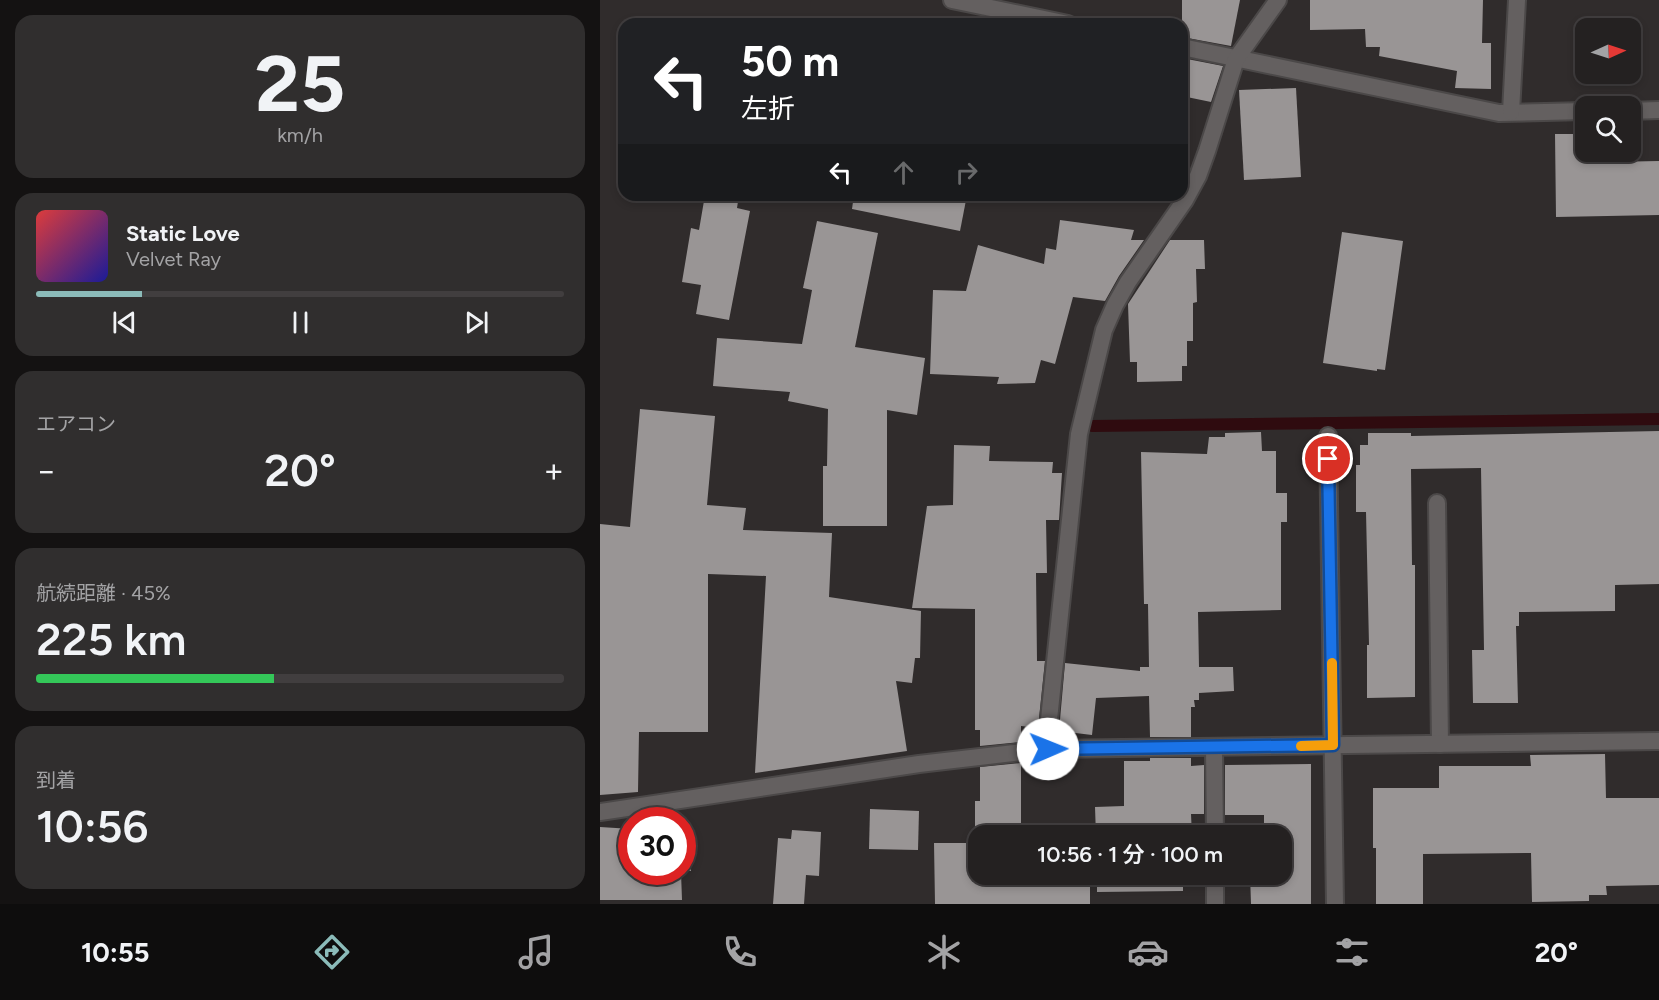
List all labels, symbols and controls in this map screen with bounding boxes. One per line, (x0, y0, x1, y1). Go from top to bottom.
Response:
north arrow (1575, 18, 1641, 84)
map controls (1575, 18, 1641, 162)
text: 50 m (741, 36, 839, 87)
text: 25 (255, 37, 345, 131)
icon: left (642, 42, 720, 120)
text: 左折 (741, 92, 795, 125)
button: search (1575, 96, 1641, 162)
text: km/h (277, 123, 323, 147)
icon: left (824, 156, 857, 189)
icon: ahead (887, 156, 920, 189)
icon: right (950, 156, 983, 189)
text: Static Love (126, 220, 240, 247)
text: Velvet Ray (126, 247, 221, 271)
icon: previous (108, 306, 141, 339)
icon: pause (284, 306, 317, 339)
icon: next (460, 306, 493, 339)
text: エアコン (36, 412, 116, 436)
pin (1302, 433, 1353, 484)
icon: arrive (1311, 442, 1344, 475)
text: 20° (264, 443, 336, 497)
text: − (36, 451, 57, 490)
text: + (543, 451, 564, 490)
text: 航続距離 · 45% (36, 581, 171, 605)
text: 225 km (36, 612, 186, 666)
position arrow (1016, 717, 1080, 781)
text: 到着 (36, 768, 76, 792)
text: 10:56 (36, 799, 148, 853)
speed limit sign: 30 (618, 807, 696, 885)
text: 10:56 · 1 分 · 100 m (1037, 841, 1223, 868)
icon: directions (311, 931, 353, 973)
icon: music (515, 931, 557, 973)
icon: phone (719, 931, 761, 973)
icon: climate (923, 931, 965, 973)
icon: car (1127, 931, 1169, 973)
icon: filters (1331, 931, 1373, 973)
text: 10:55 (81, 936, 149, 969)
text: 20° (1535, 936, 1578, 969)

